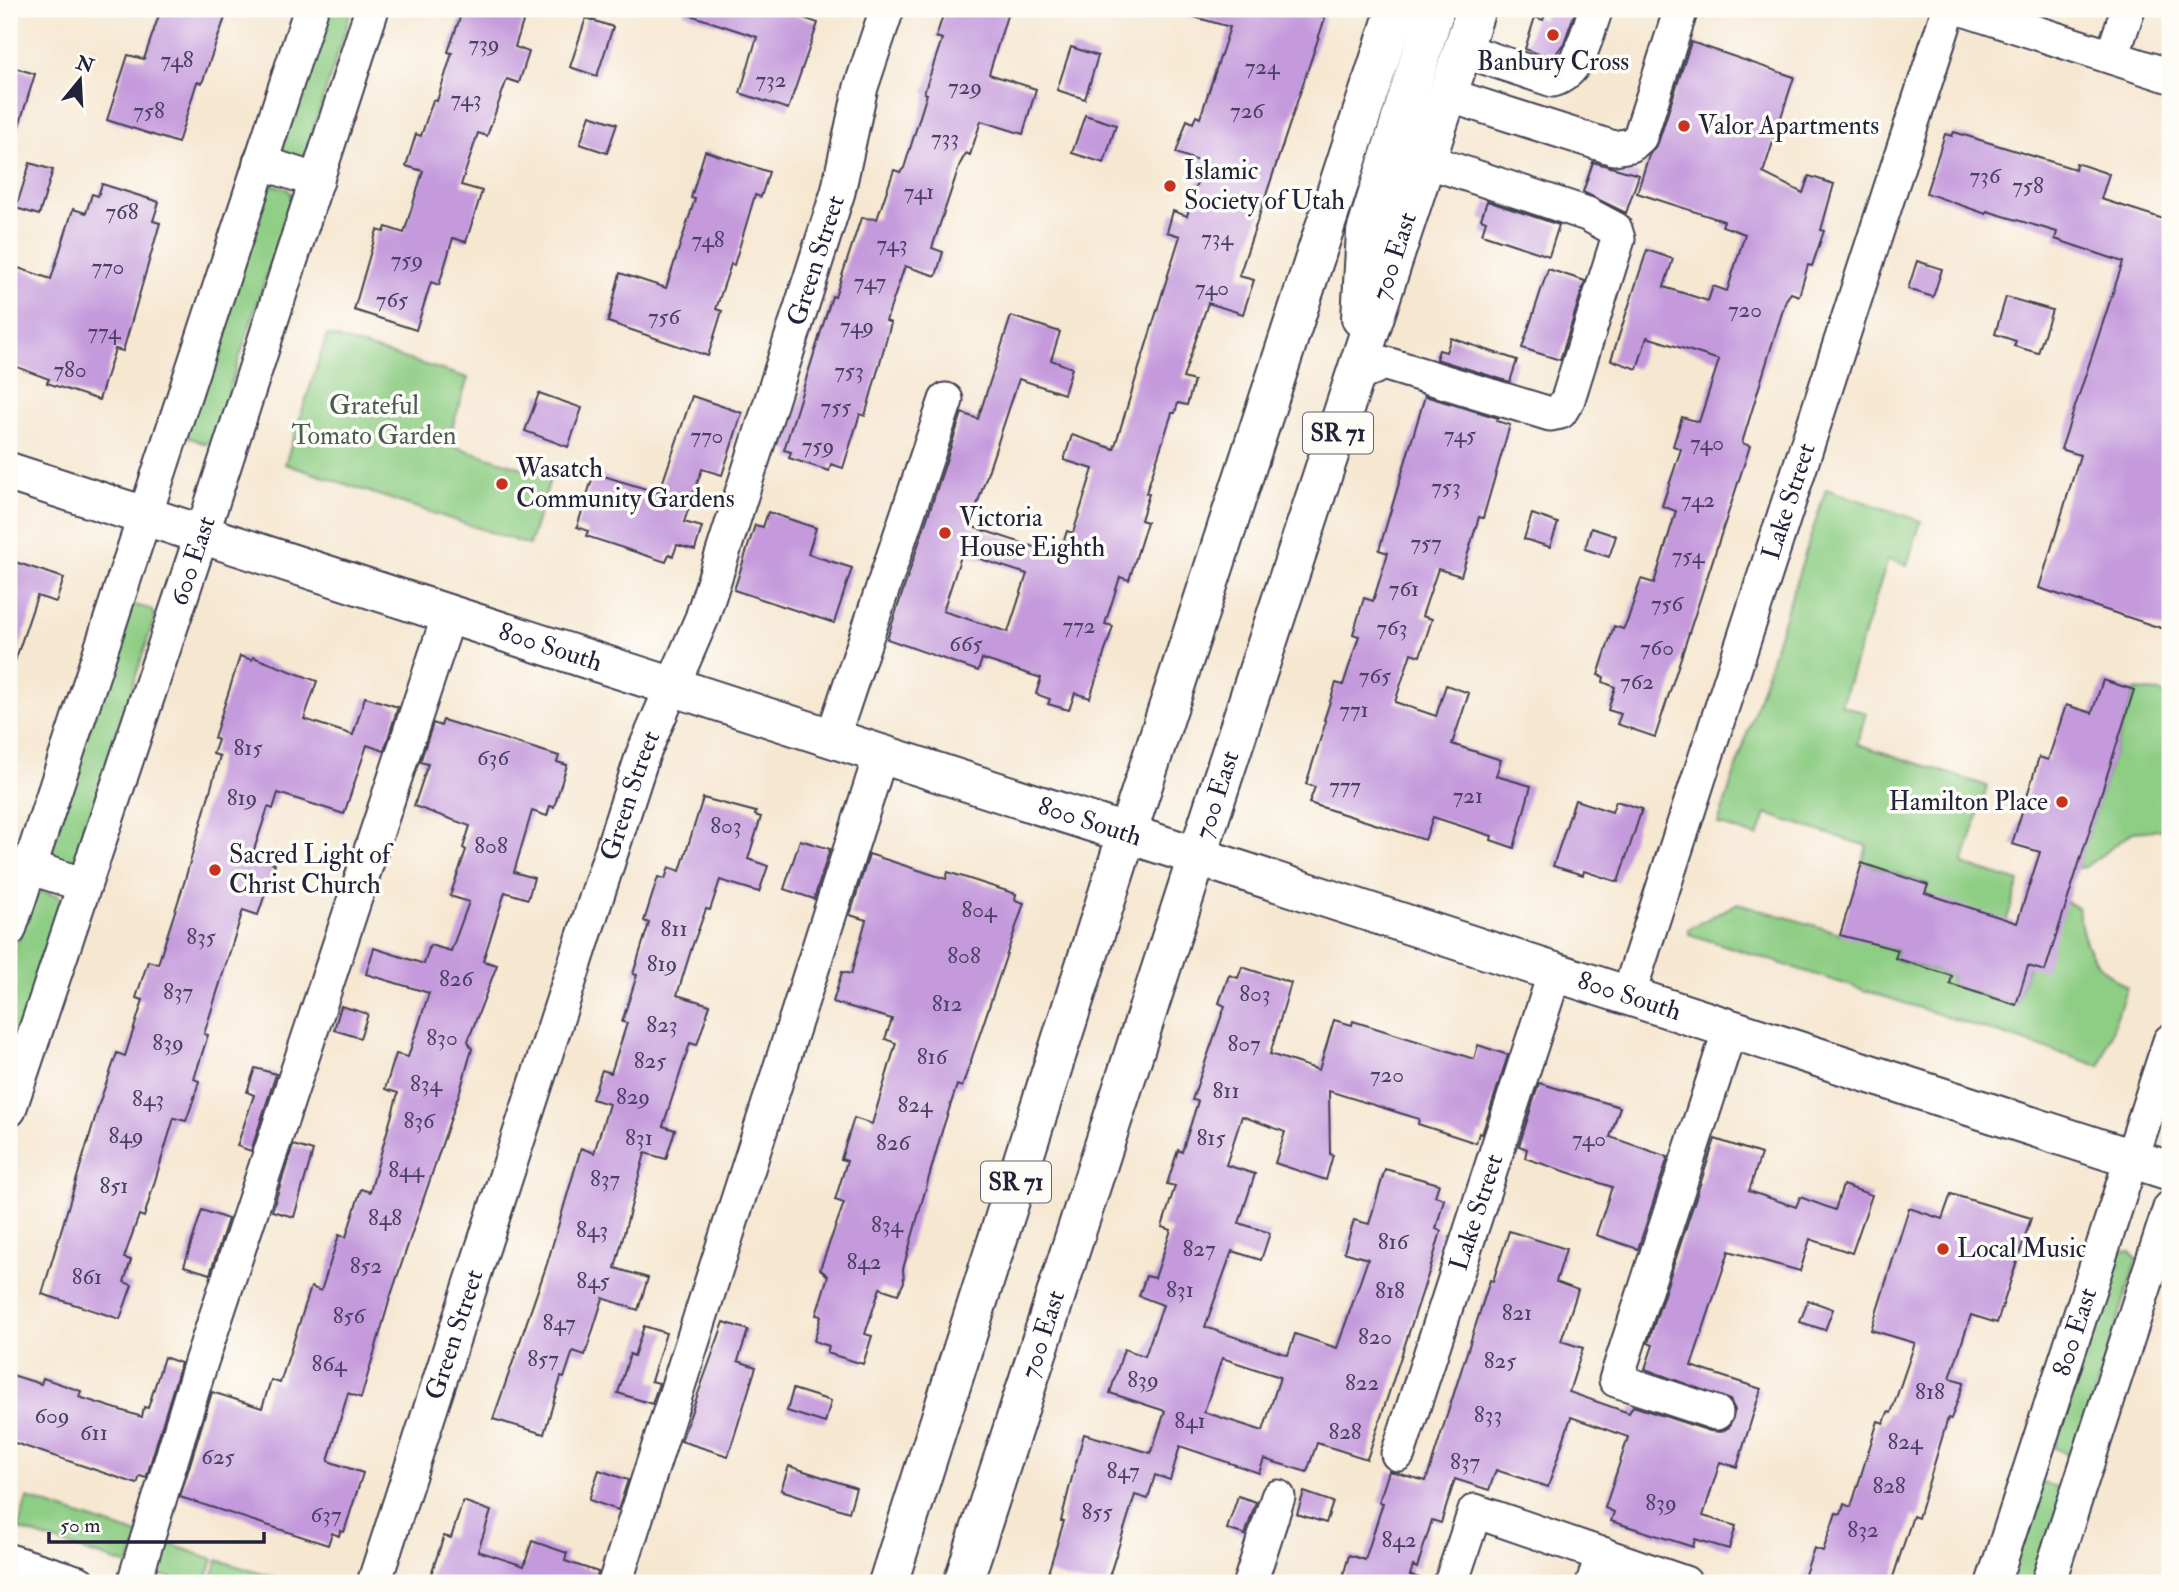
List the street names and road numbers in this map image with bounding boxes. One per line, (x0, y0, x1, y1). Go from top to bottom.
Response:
street label: Green Street (780, 191, 852, 330)
street label: 700 East (1365, 208, 1424, 305)
road number: SR 71 (1303, 412, 1373, 453)
street label: Lake Street (1755, 439, 1823, 564)
street label: 600 East (163, 512, 223, 610)
street label: 800 South (495, 615, 606, 679)
street label: Green Street (594, 726, 667, 864)
street label: 700 East (1188, 747, 1246, 843)
street label: 800 South (1034, 790, 1146, 853)
street label: 800 South (1574, 964, 1685, 1028)
street label: Lake Street (1443, 1150, 1511, 1275)
road number: SR 71 (981, 1162, 1051, 1202)
street label: Green Street (419, 1266, 491, 1404)
street label: 800 East (2046, 1284, 2104, 1380)
street label: 700 East (1014, 1286, 1072, 1383)

